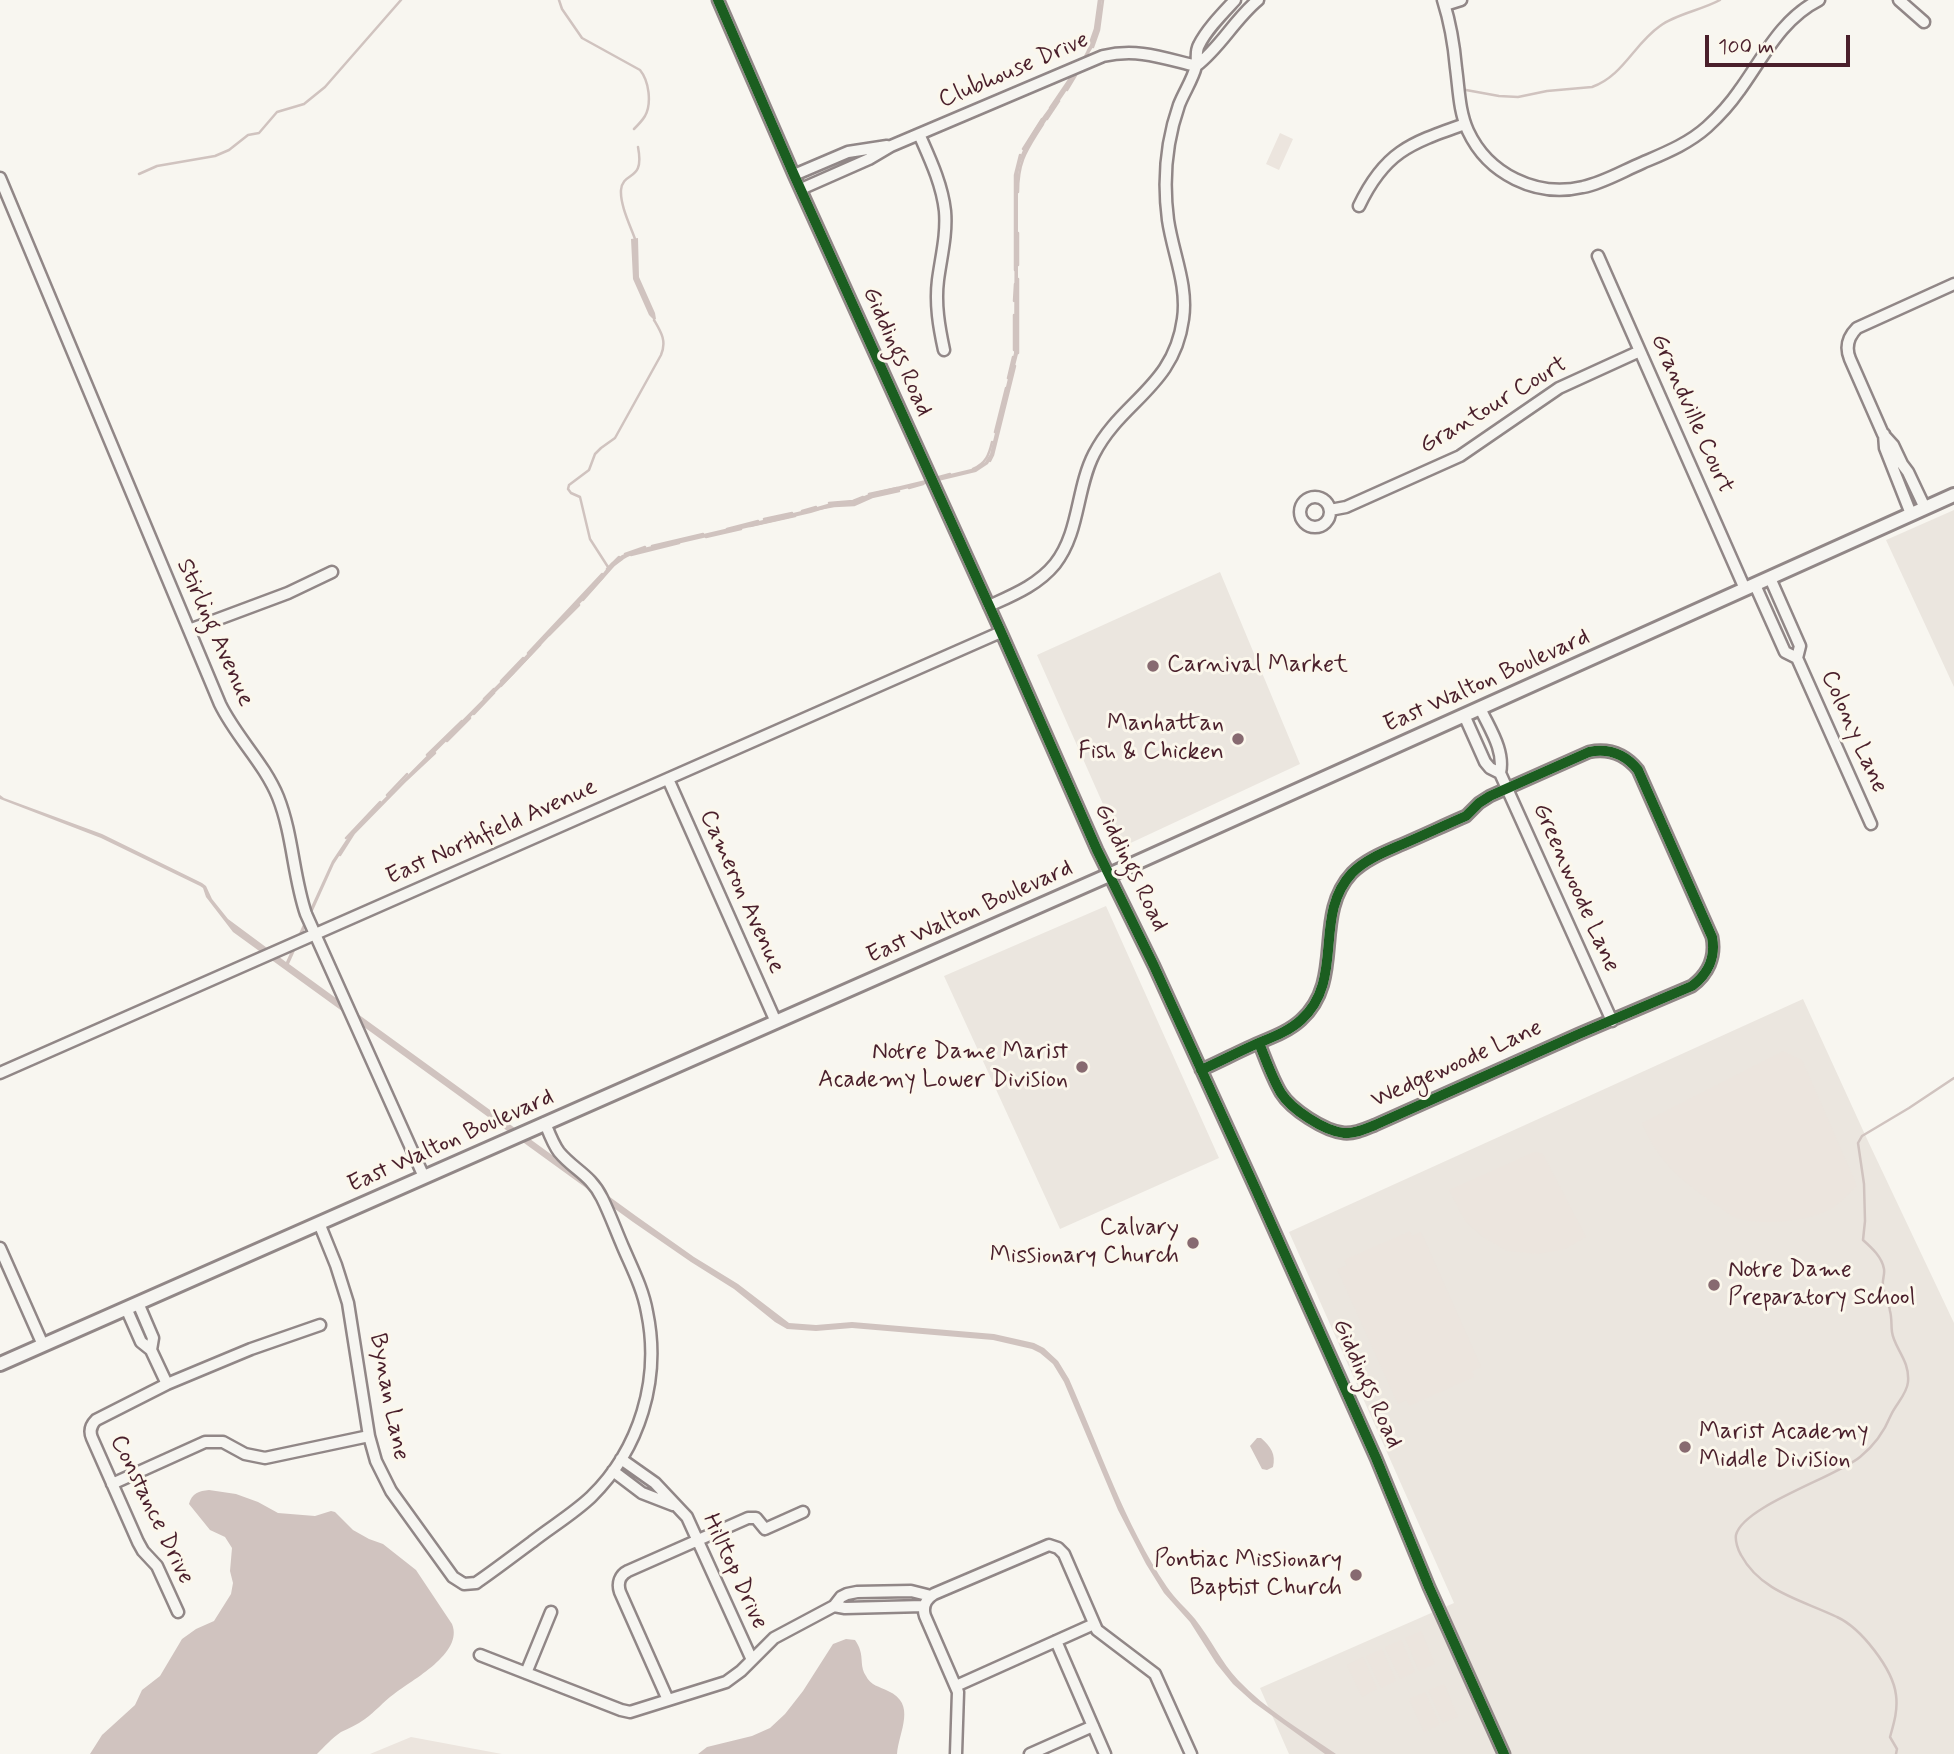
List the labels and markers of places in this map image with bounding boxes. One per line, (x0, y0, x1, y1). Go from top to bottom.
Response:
place label: Carnival Market (1167, 652, 1348, 680)
marker: Carnival Market (1145, 658, 1161, 674)
place label: Manhattan Fish & Chicken (1078, 711, 1224, 767)
marker: Manhattan Fish & Chicken (1230, 731, 1246, 747)
place label: Notre Dame Marist Academy Lower Division (818, 1039, 1068, 1095)
marker: Notre Dame Marist Academy Lower Division (1074, 1059, 1090, 1075)
place label: Calvary Missionary Church (990, 1215, 1179, 1271)
marker: Calvary Missionary Church (1185, 1235, 1201, 1251)
place label: Notre Dame Preparatory School (1728, 1257, 1915, 1313)
marker: Notre Dame Preparatory School (1706, 1277, 1722, 1293)
place label: Marist Academy Middle Division (1699, 1419, 1869, 1475)
marker: Marist Academy Middle Division (1677, 1439, 1693, 1455)
place label: Pontiac Missionary Baptist Church (1154, 1547, 1342, 1603)
marker: Pontiac Missionary Baptist Church (1348, 1567, 1364, 1583)

